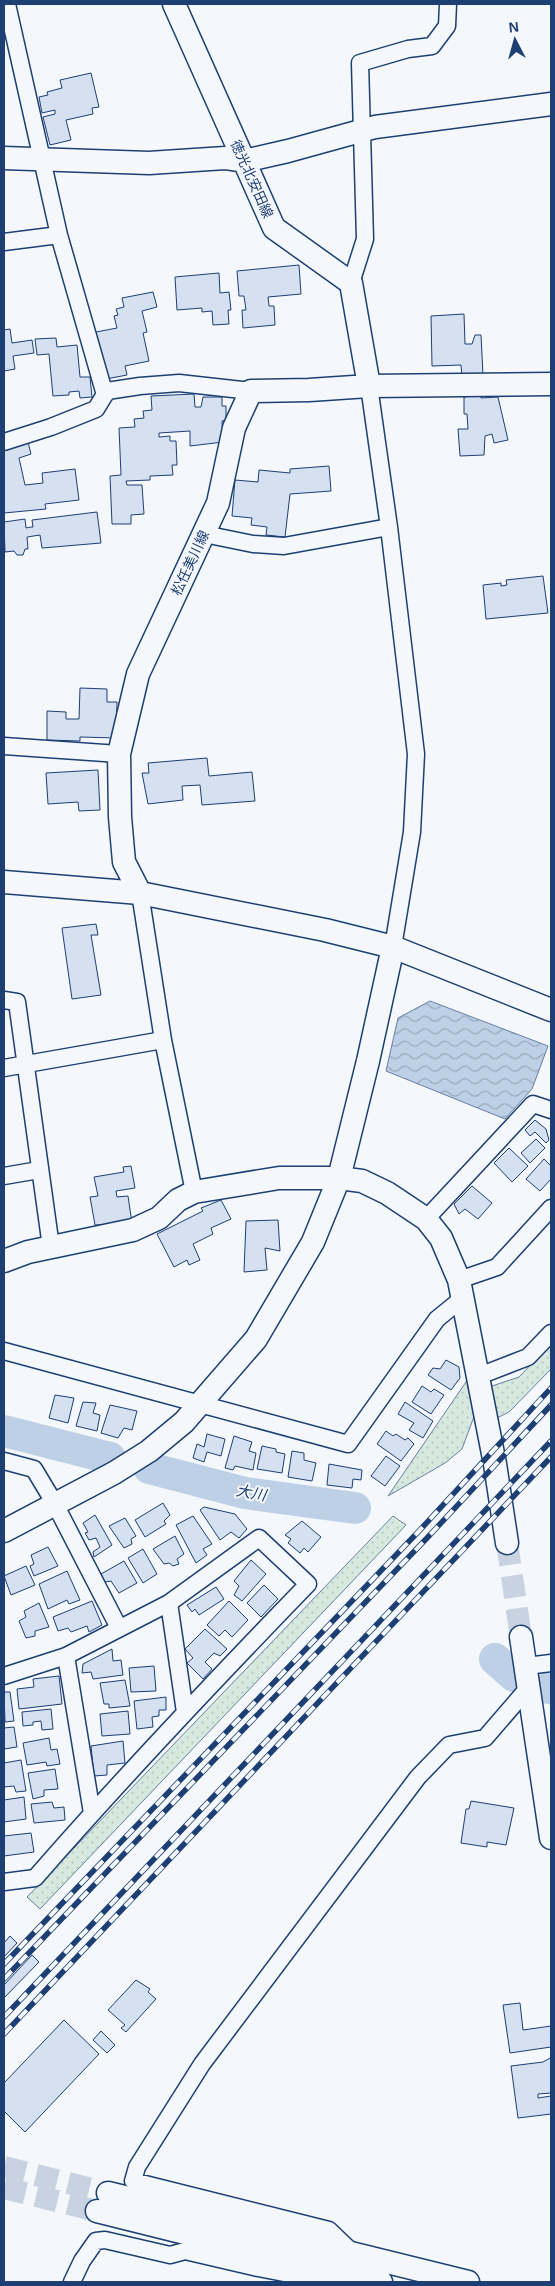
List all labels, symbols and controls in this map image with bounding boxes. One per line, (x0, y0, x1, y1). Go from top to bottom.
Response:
north arrow (490, 15, 540, 65)
text: N (508, 19, 520, 36)
street label: 徳光北安田線 (228, 137, 276, 221)
street label: 松任美川線 (168, 528, 212, 598)
water label: 大川 (235, 1482, 269, 1504)

